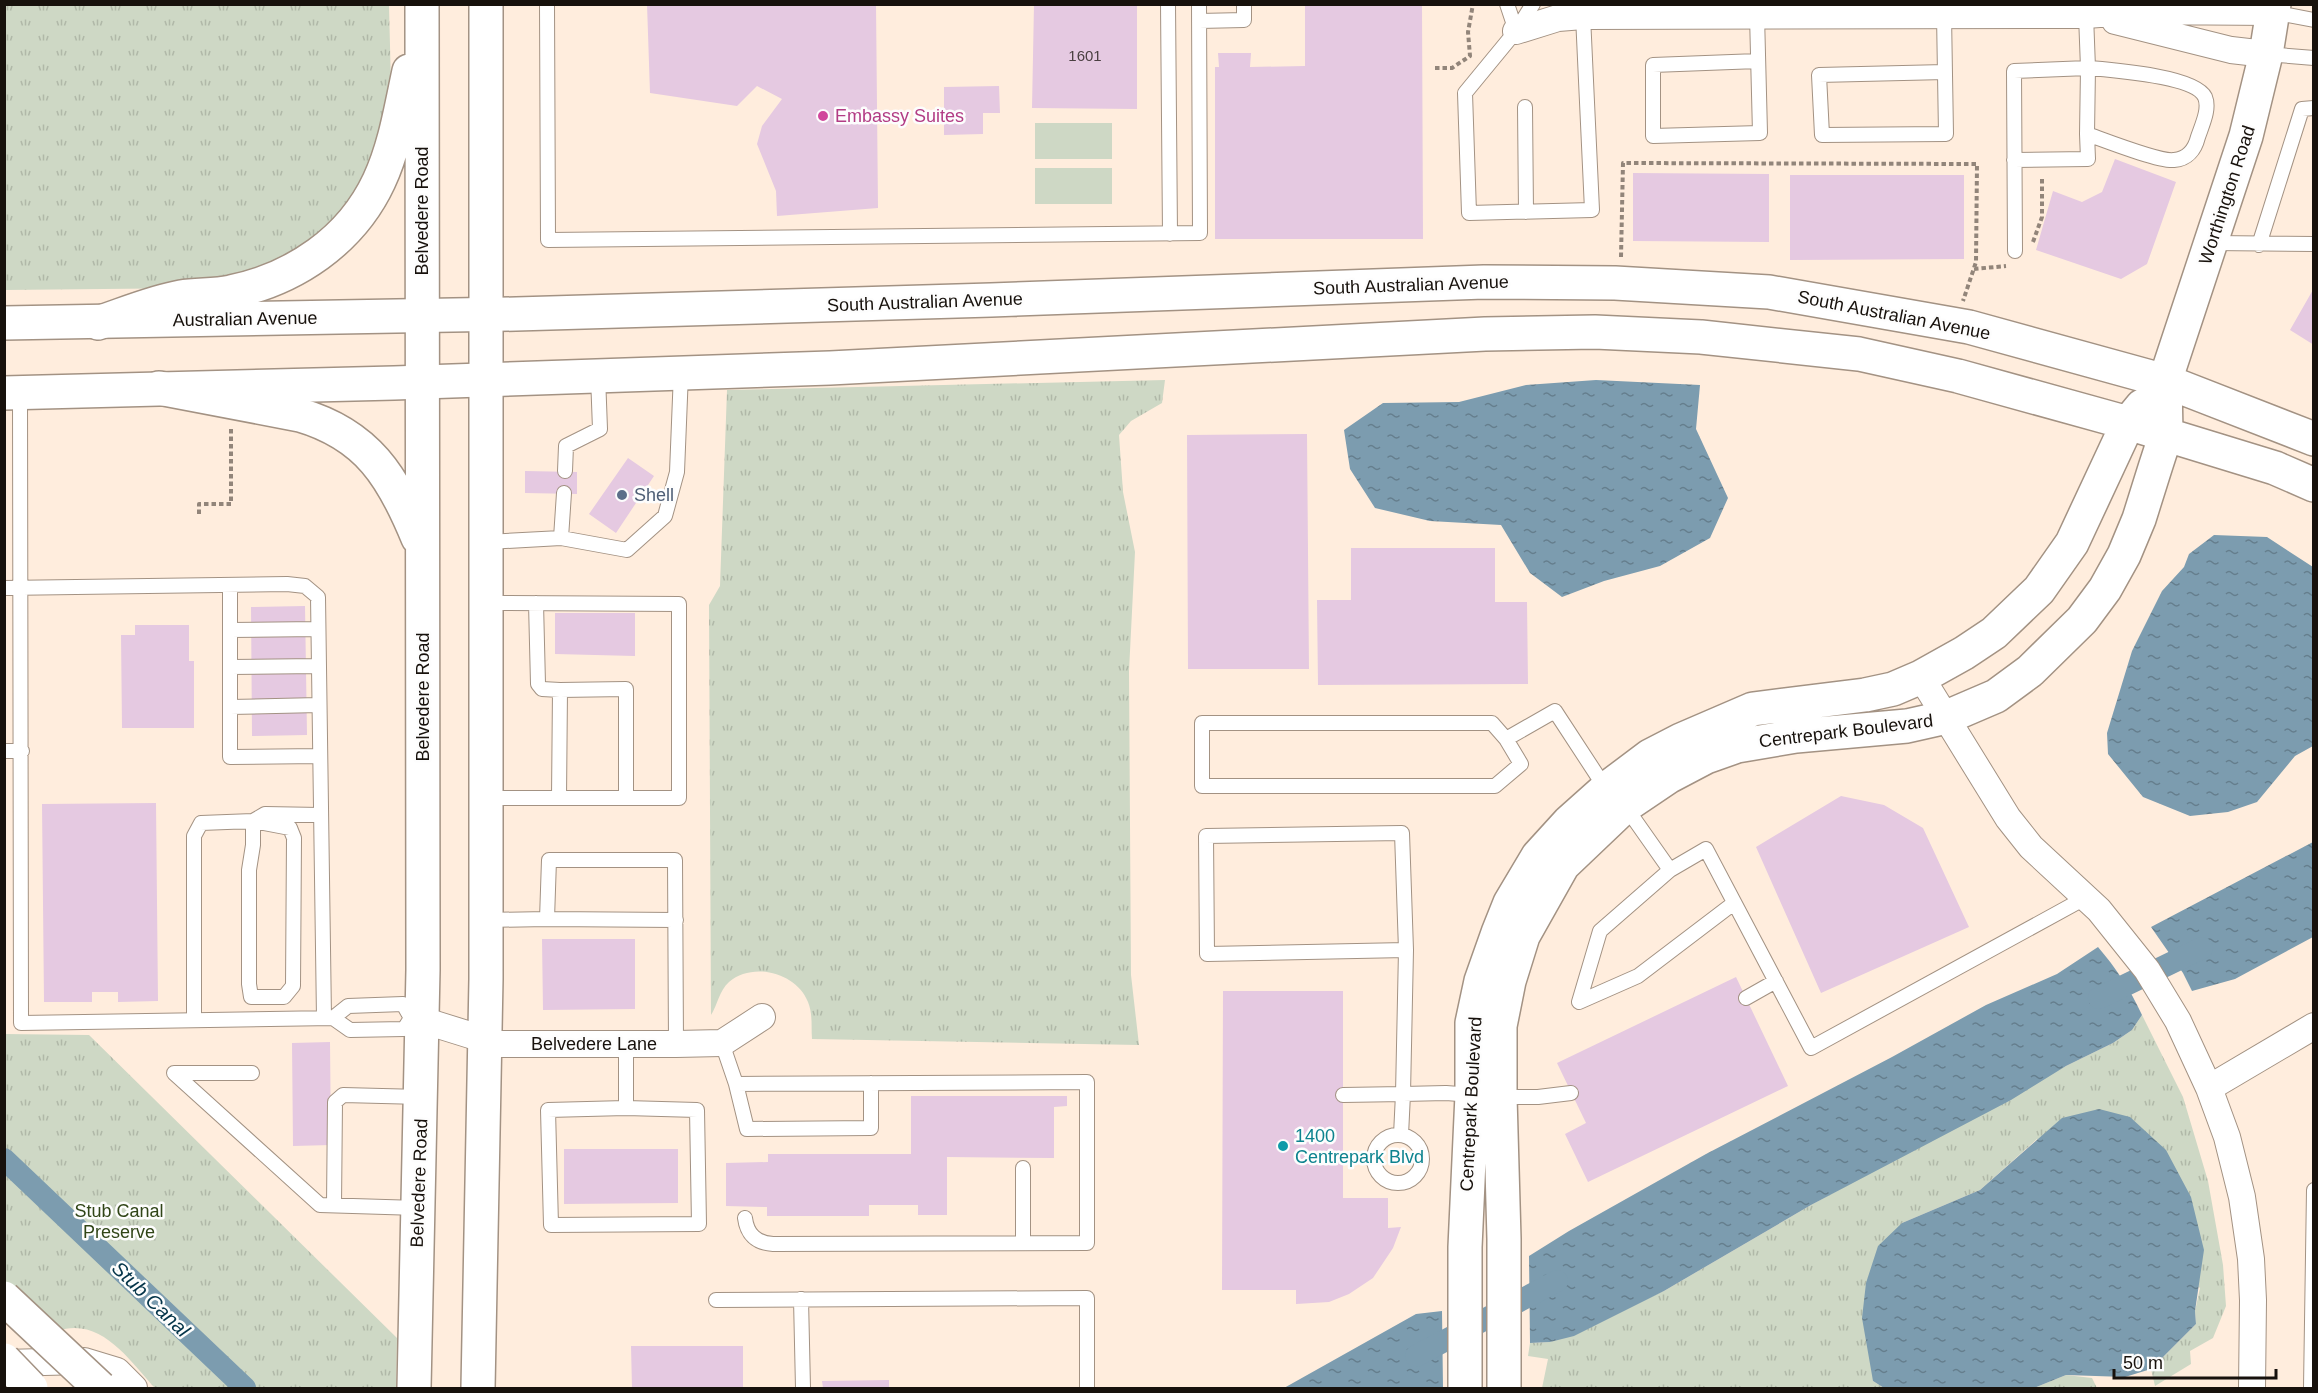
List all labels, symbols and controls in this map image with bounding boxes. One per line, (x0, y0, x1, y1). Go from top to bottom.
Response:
house number: 1601 (1068, 47, 1102, 64)
place label: Embassy Suites (835, 106, 964, 126)
marker: Embassy Suites (816, 109, 830, 123)
street label: Worthington Road (2195, 123, 2259, 267)
street label: Belvedere Road (412, 146, 432, 276)
street label: South Australian Avenue (1313, 272, 1509, 298)
street label: South Australian Avenue (1796, 287, 1992, 343)
street label: South Australian Avenue (827, 289, 1023, 315)
street label: Australian Avenue (172, 308, 318, 330)
place label: Shell (634, 485, 674, 505)
marker: Shell (615, 488, 629, 502)
street label: Belvedere Road (413, 632, 433, 762)
street label: Centrepark Boulevard (1758, 710, 1934, 752)
street label: Centrepark Boulevard (1456, 1016, 1486, 1192)
street label: Belvedere Lane (531, 1034, 657, 1054)
street label: Belvedere Road (407, 1118, 431, 1248)
place label: 1400 Centrepark Blvd (1295, 1126, 1424, 1167)
marker: 1400 Centrepark Blvd (1276, 1139, 1290, 1153)
park label: Stub Canal Preserve (74, 1201, 164, 1242)
water label: Stub Canal (108, 1257, 195, 1342)
scale bar (2114, 1342, 2276, 1380)
text: 50 m (2123, 1353, 2163, 1373)

